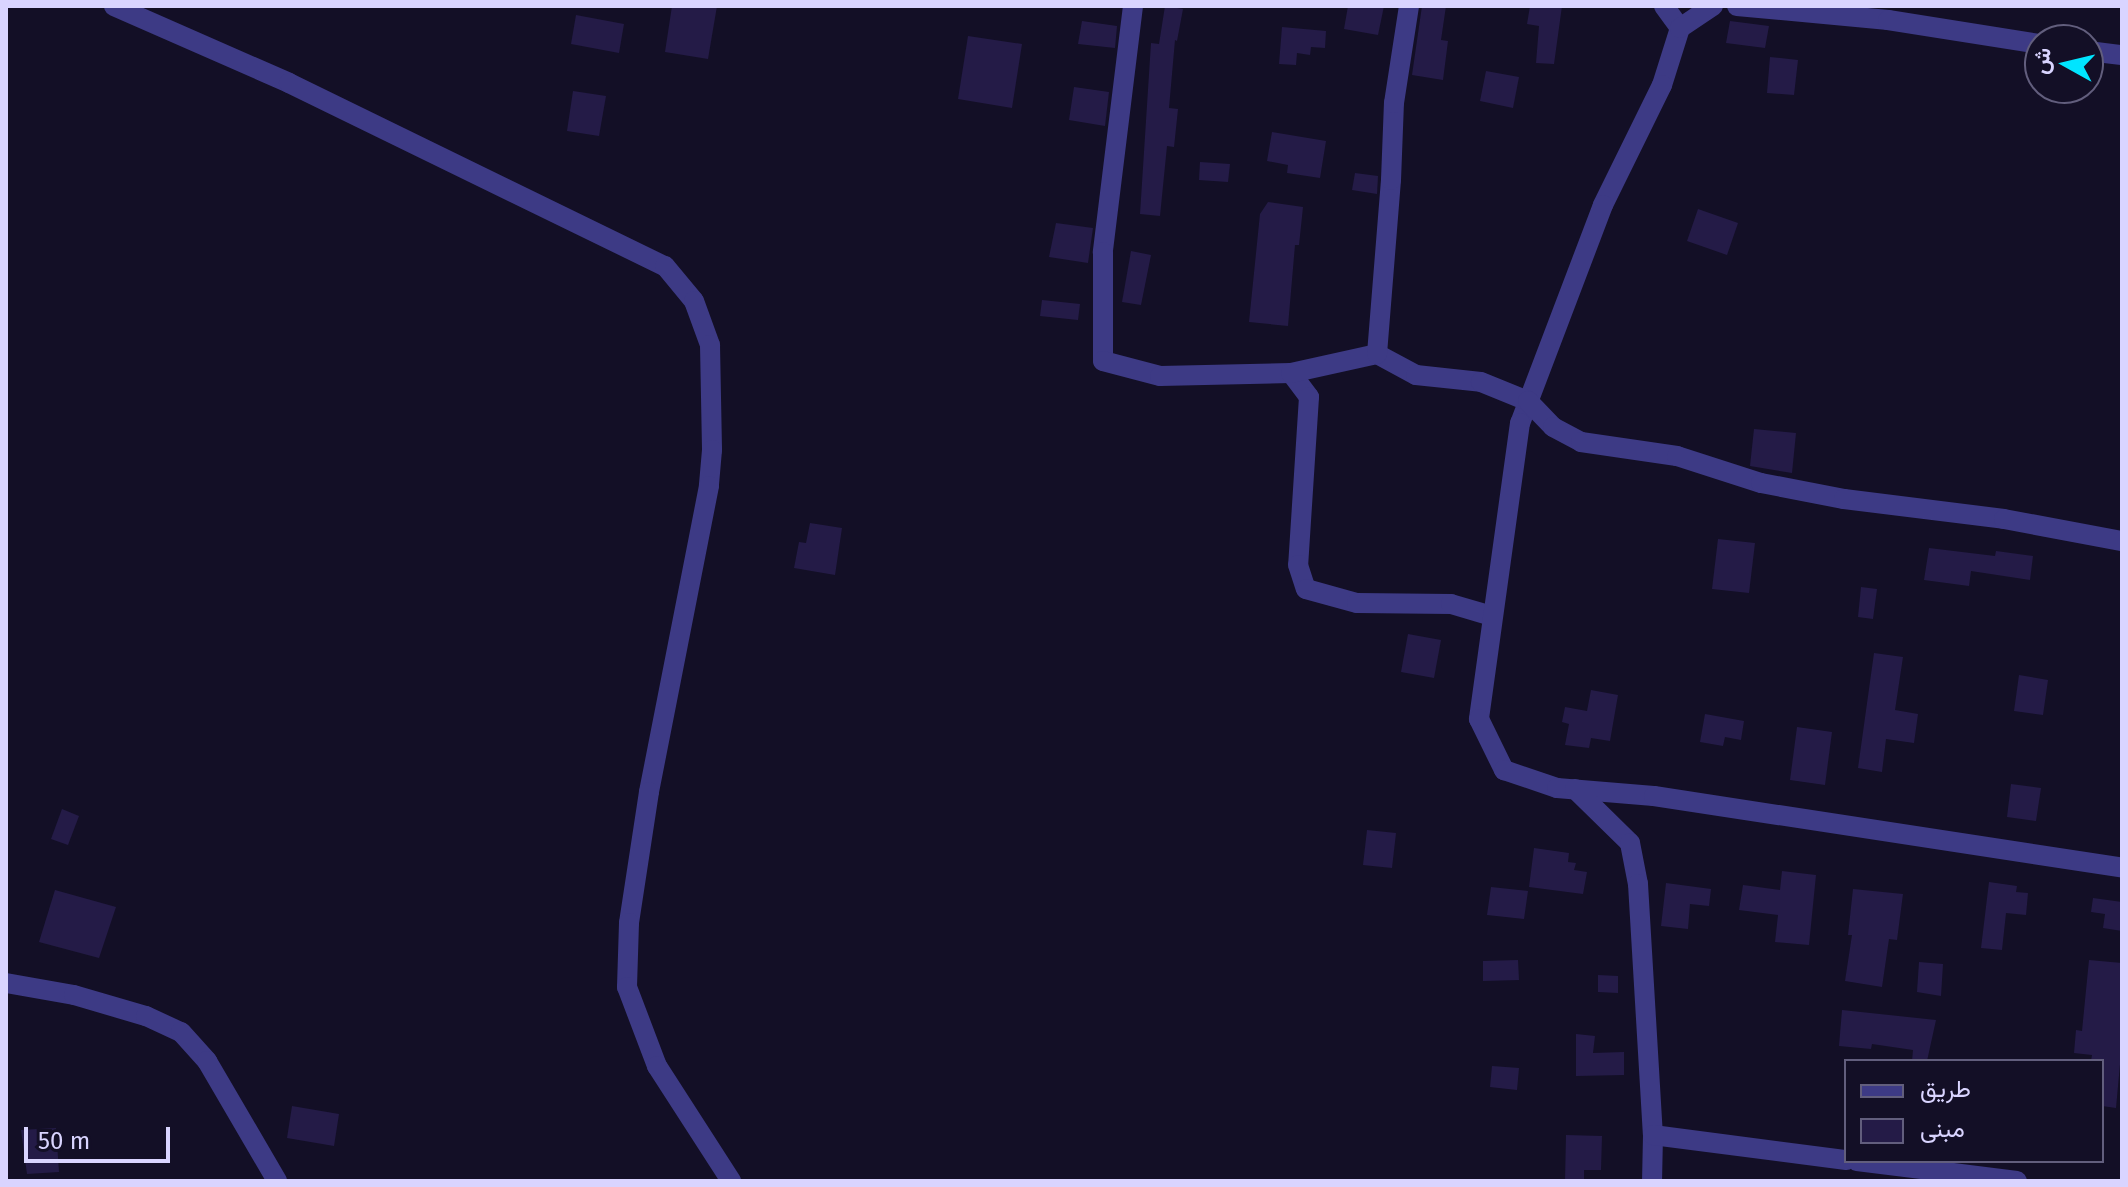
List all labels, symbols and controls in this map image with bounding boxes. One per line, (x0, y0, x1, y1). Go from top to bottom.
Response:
north arrow (2024, 24, 2104, 104)
text: ش (2027, 46, 2057, 76)
legend (1844, 1059, 2104, 1163)
text: طريق (1920, 1075, 1971, 1103)
scale bar (28, 1111, 174, 1161)
text: مبنى (1920, 1115, 1965, 1143)
text: 50 m (38, 1127, 90, 1155)

